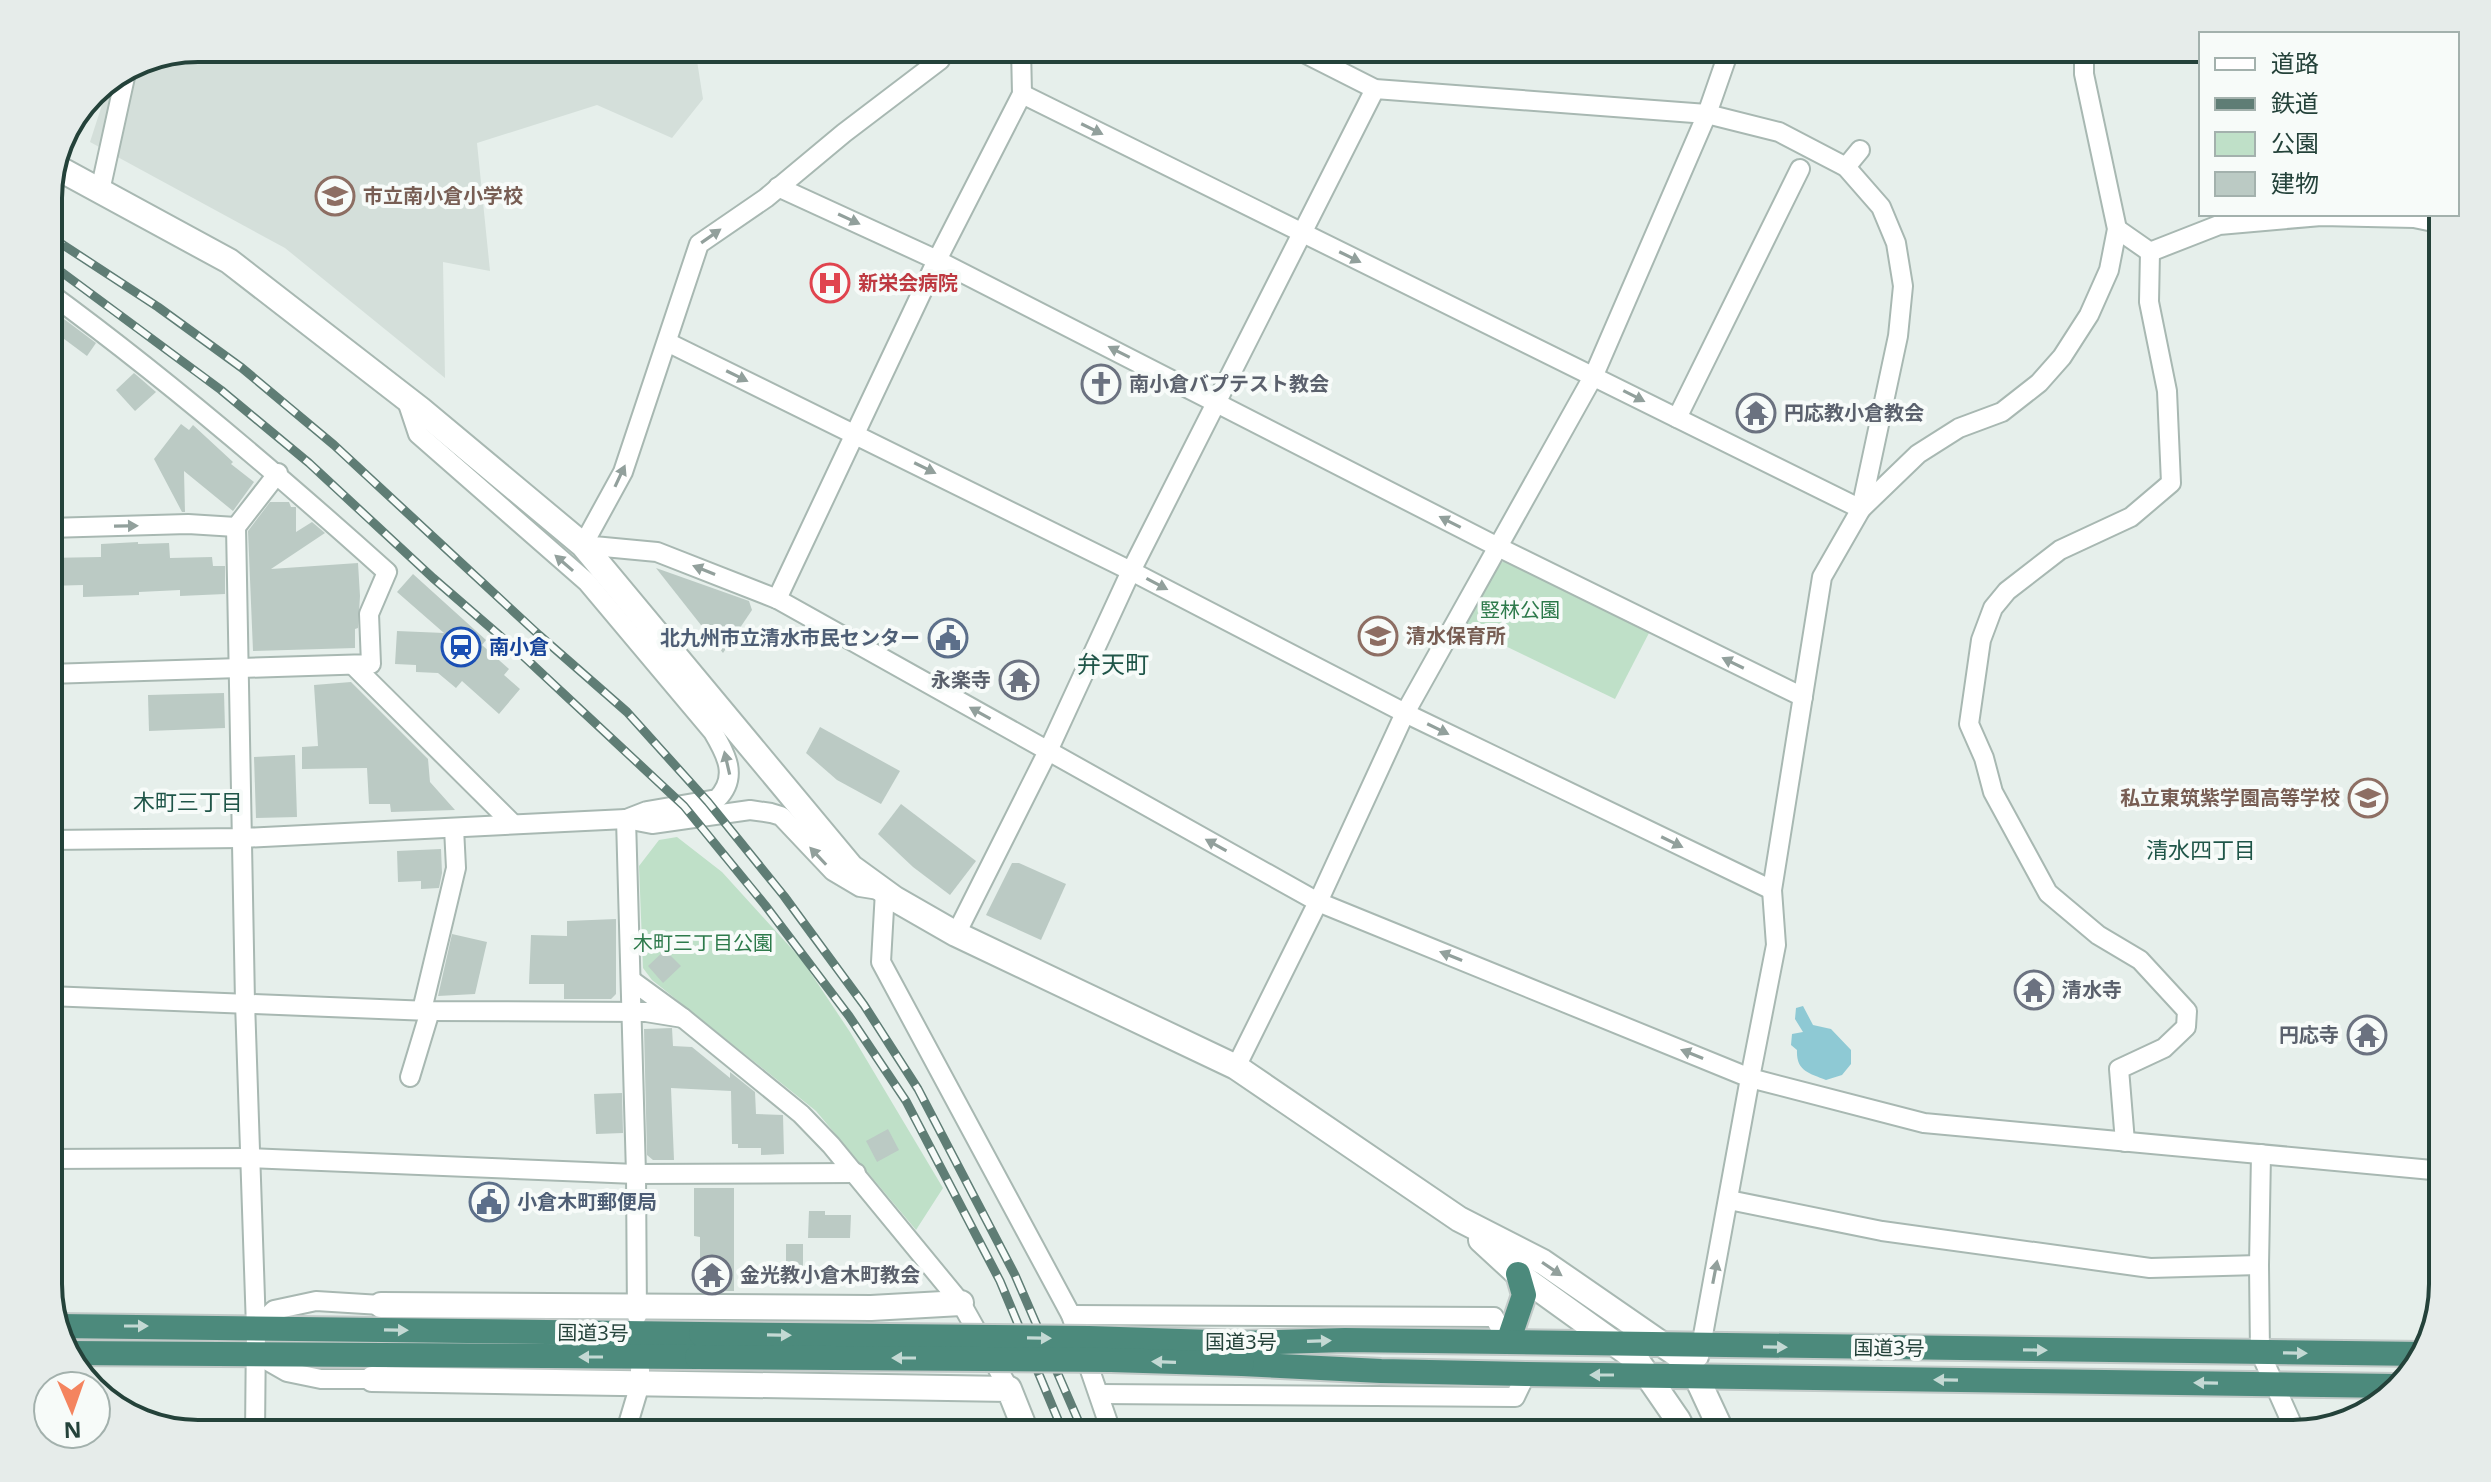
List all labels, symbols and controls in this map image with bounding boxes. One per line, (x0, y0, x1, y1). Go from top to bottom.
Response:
legend (2199, 32, 2459, 216)
text: 道路 (2271, 46, 2319, 79)
text: 鉄道 (2271, 86, 2319, 119)
one-way arrow (1080, 122, 1104, 136)
text: 公園 (2271, 126, 2319, 159)
text: 建物 (2271, 166, 2319, 199)
school or university icon: 市立南小倉小学校 (314, 175, 356, 217)
place label: 市立南小倉小学校 (363, 182, 523, 209)
one-way arrow (837, 212, 860, 226)
one-way arrow (700, 229, 721, 244)
one-way arrow (1338, 250, 1362, 264)
hospital icon: 新栄会病院 (809, 262, 851, 304)
place label: 新栄会病院 (858, 269, 958, 296)
one-way arrow (1108, 346, 1131, 359)
church icon: 南小倉バプテスト教会 (1080, 363, 1122, 405)
one-way arrow (725, 369, 749, 383)
place label: 南小倉バプテスト教会 (1129, 370, 1329, 397)
one-way arrow (1623, 388, 1645, 402)
temple icon: 円応教小倉教会 (1735, 392, 1777, 434)
place label: 円応教小倉教会 (1784, 399, 1924, 426)
one-way arrow (913, 461, 936, 475)
one-way arrow (613, 464, 627, 488)
one-way arrow (1439, 515, 1462, 529)
one-way arrow (114, 520, 139, 532)
one-way arrow (555, 555, 575, 572)
one-way arrow (692, 564, 716, 577)
one-way arrow (1146, 578, 1169, 591)
park label: 竪林公園 (1480, 596, 1560, 623)
school or university icon: 清水保育所 (1357, 615, 1399, 657)
public building icon: 北九州市立清水市民センター (927, 617, 969, 659)
place label: 清水保育所 (1406, 622, 1506, 649)
place label: 北九州市立清水市民センター (660, 624, 920, 651)
station icon: 南小倉 (440, 626, 482, 668)
place label: 南小倉 (489, 633, 549, 660)
district label: 弁天町 (1077, 647, 1149, 680)
one-way arrow (1722, 656, 1745, 669)
temple icon: 永楽寺 (998, 659, 1040, 701)
place label: 永楽寺 (931, 666, 991, 693)
one-way arrow (969, 707, 991, 721)
one-way arrow (1427, 722, 1450, 736)
one-way arrow (720, 751, 732, 776)
school or university icon: 私立東筑紫学園高等学校 (2347, 777, 2389, 819)
place label: 私立東筑紫学園高等学校 (2120, 784, 2340, 811)
district label: 木町三丁目 (133, 786, 243, 816)
district label: 清水四丁目 (2146, 834, 2256, 864)
one-way arrow (1661, 835, 1684, 849)
one-way arrow (1205, 838, 1228, 852)
one-way arrow (809, 846, 827, 865)
park label: 木町三丁目公園 (633, 929, 773, 956)
one-way arrow (1439, 949, 1463, 962)
temple icon: 清水寺 (2013, 969, 2055, 1011)
place label: 清水寺 (2062, 976, 2122, 1003)
temple icon: 円応寺 (2346, 1014, 2388, 1056)
place label: 円応寺 (2279, 1021, 2339, 1048)
one-way arrow (1680, 1047, 1704, 1060)
public building icon: 小倉木町郵便局 (468, 1181, 510, 1223)
place label: 小倉木町郵便局 (517, 1188, 657, 1215)
temple icon: 金光教小倉木町教会 (691, 1254, 733, 1296)
one-way arrow (1709, 1259, 1722, 1284)
place label: 金光教小倉木町教会 (740, 1261, 920, 1288)
one-way arrow (1542, 1261, 1563, 1276)
street label: 国道3号 (557, 1318, 629, 1347)
one-way arrow (124, 1320, 149, 1333)
one-way arrow (384, 1324, 409, 1336)
street label: 国道3号 (1205, 1328, 1277, 1355)
one-way arrow (767, 1329, 792, 1341)
one-way arrow (1027, 1331, 1052, 1344)
street label: 国道3号 (1853, 1333, 1925, 1362)
one-way arrow (1307, 1334, 1332, 1347)
one-way arrow (1763, 1341, 1788, 1353)
one-way arrow (2023, 1344, 2048, 1356)
one-way arrow (2283, 1347, 2308, 1359)
one-way arrow (578, 1351, 603, 1363)
one-way arrow (891, 1352, 916, 1364)
one-way arrow (1151, 1355, 1176, 1368)
one-way arrow (1589, 1369, 1614, 1381)
north arrow (32, 1370, 112, 1450)
one-way arrow (1933, 1374, 1958, 1386)
one-way arrow (2193, 1377, 2218, 1390)
text: N (63, 1416, 82, 1446)

